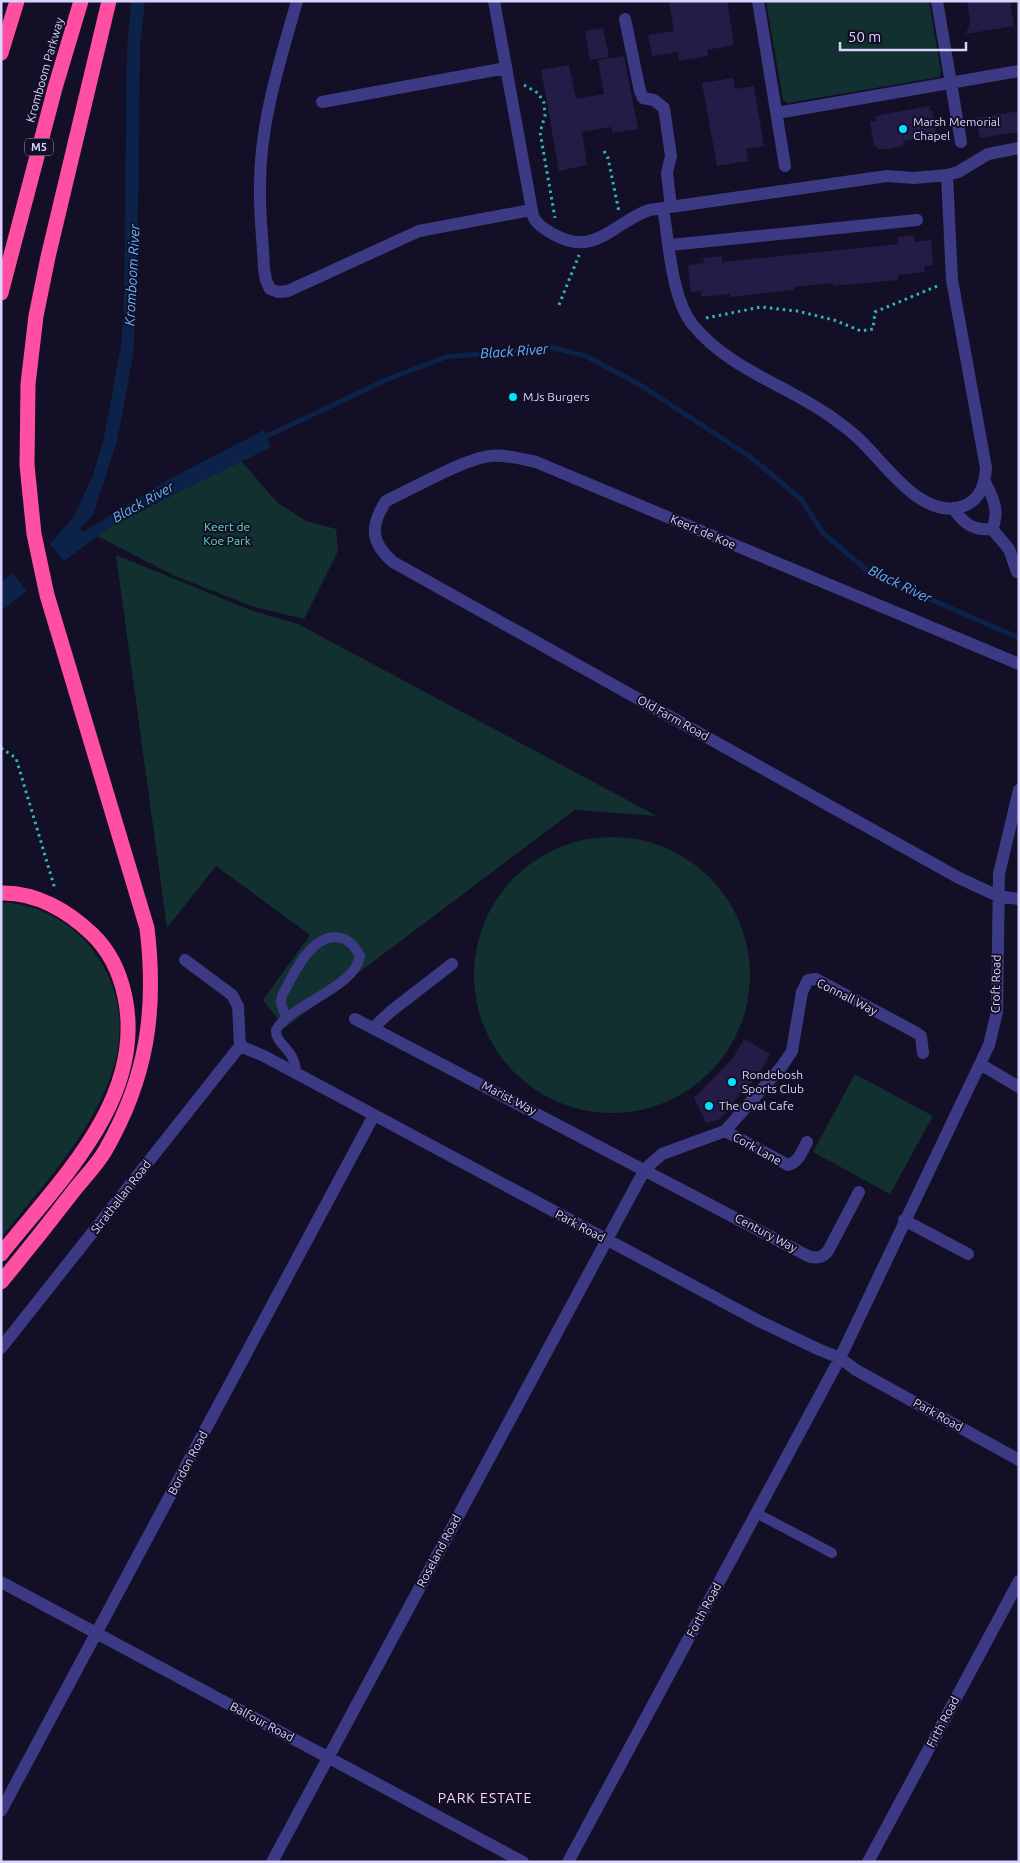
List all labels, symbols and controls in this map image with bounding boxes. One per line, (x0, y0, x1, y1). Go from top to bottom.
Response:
street label: Kromboom Parkway (23, 16, 66, 124)
scale bar (840, 20, 966, 52)
text: 50 m (848, 28, 881, 45)
place label: Marsh Memorial Chapel (913, 115, 1000, 142)
marker: Marsh Memorial Chapel (897, 123, 909, 135)
road number: M5 (25, 138, 53, 156)
water label: Kromboom River (121, 223, 143, 326)
water label: Black River (479, 341, 549, 361)
place label: MJs Burgers (523, 390, 590, 403)
marker: MJs Burgers (507, 391, 519, 403)
water label: Black River (109, 478, 177, 526)
street label: Keert de Koe (669, 512, 738, 551)
park label: Keert de Koe Park (203, 520, 251, 547)
water label: Black River (866, 562, 935, 606)
street label: Old Farm Road (635, 693, 711, 743)
street label: Croft Road (988, 955, 1003, 1013)
street label: Connall Way (815, 976, 880, 1017)
place label: Rondebosh Sports Club (742, 1068, 804, 1095)
marker: Rondebosh Sports Club (726, 1076, 738, 1088)
street label: Marist Way (480, 1078, 539, 1117)
place label: The Oval Cafe (719, 1099, 794, 1112)
marker: The Oval Cafe (703, 1100, 715, 1112)
street label: Cork Lane (731, 1130, 784, 1167)
street label: Strathallan Road (88, 1158, 153, 1236)
street label: Park Road (553, 1207, 607, 1244)
street label: Century Way (733, 1211, 800, 1254)
street label: Park Road (911, 1396, 965, 1433)
street label: Bordon Road (165, 1429, 210, 1497)
street label: Roseland Road (414, 1512, 463, 1589)
street label: Forth Road (684, 1580, 723, 1639)
street label: Firth Road (924, 1694, 961, 1749)
street label: Balfour Road (228, 1699, 296, 1744)
district label: PARK ESTATE (438, 1790, 532, 1806)

